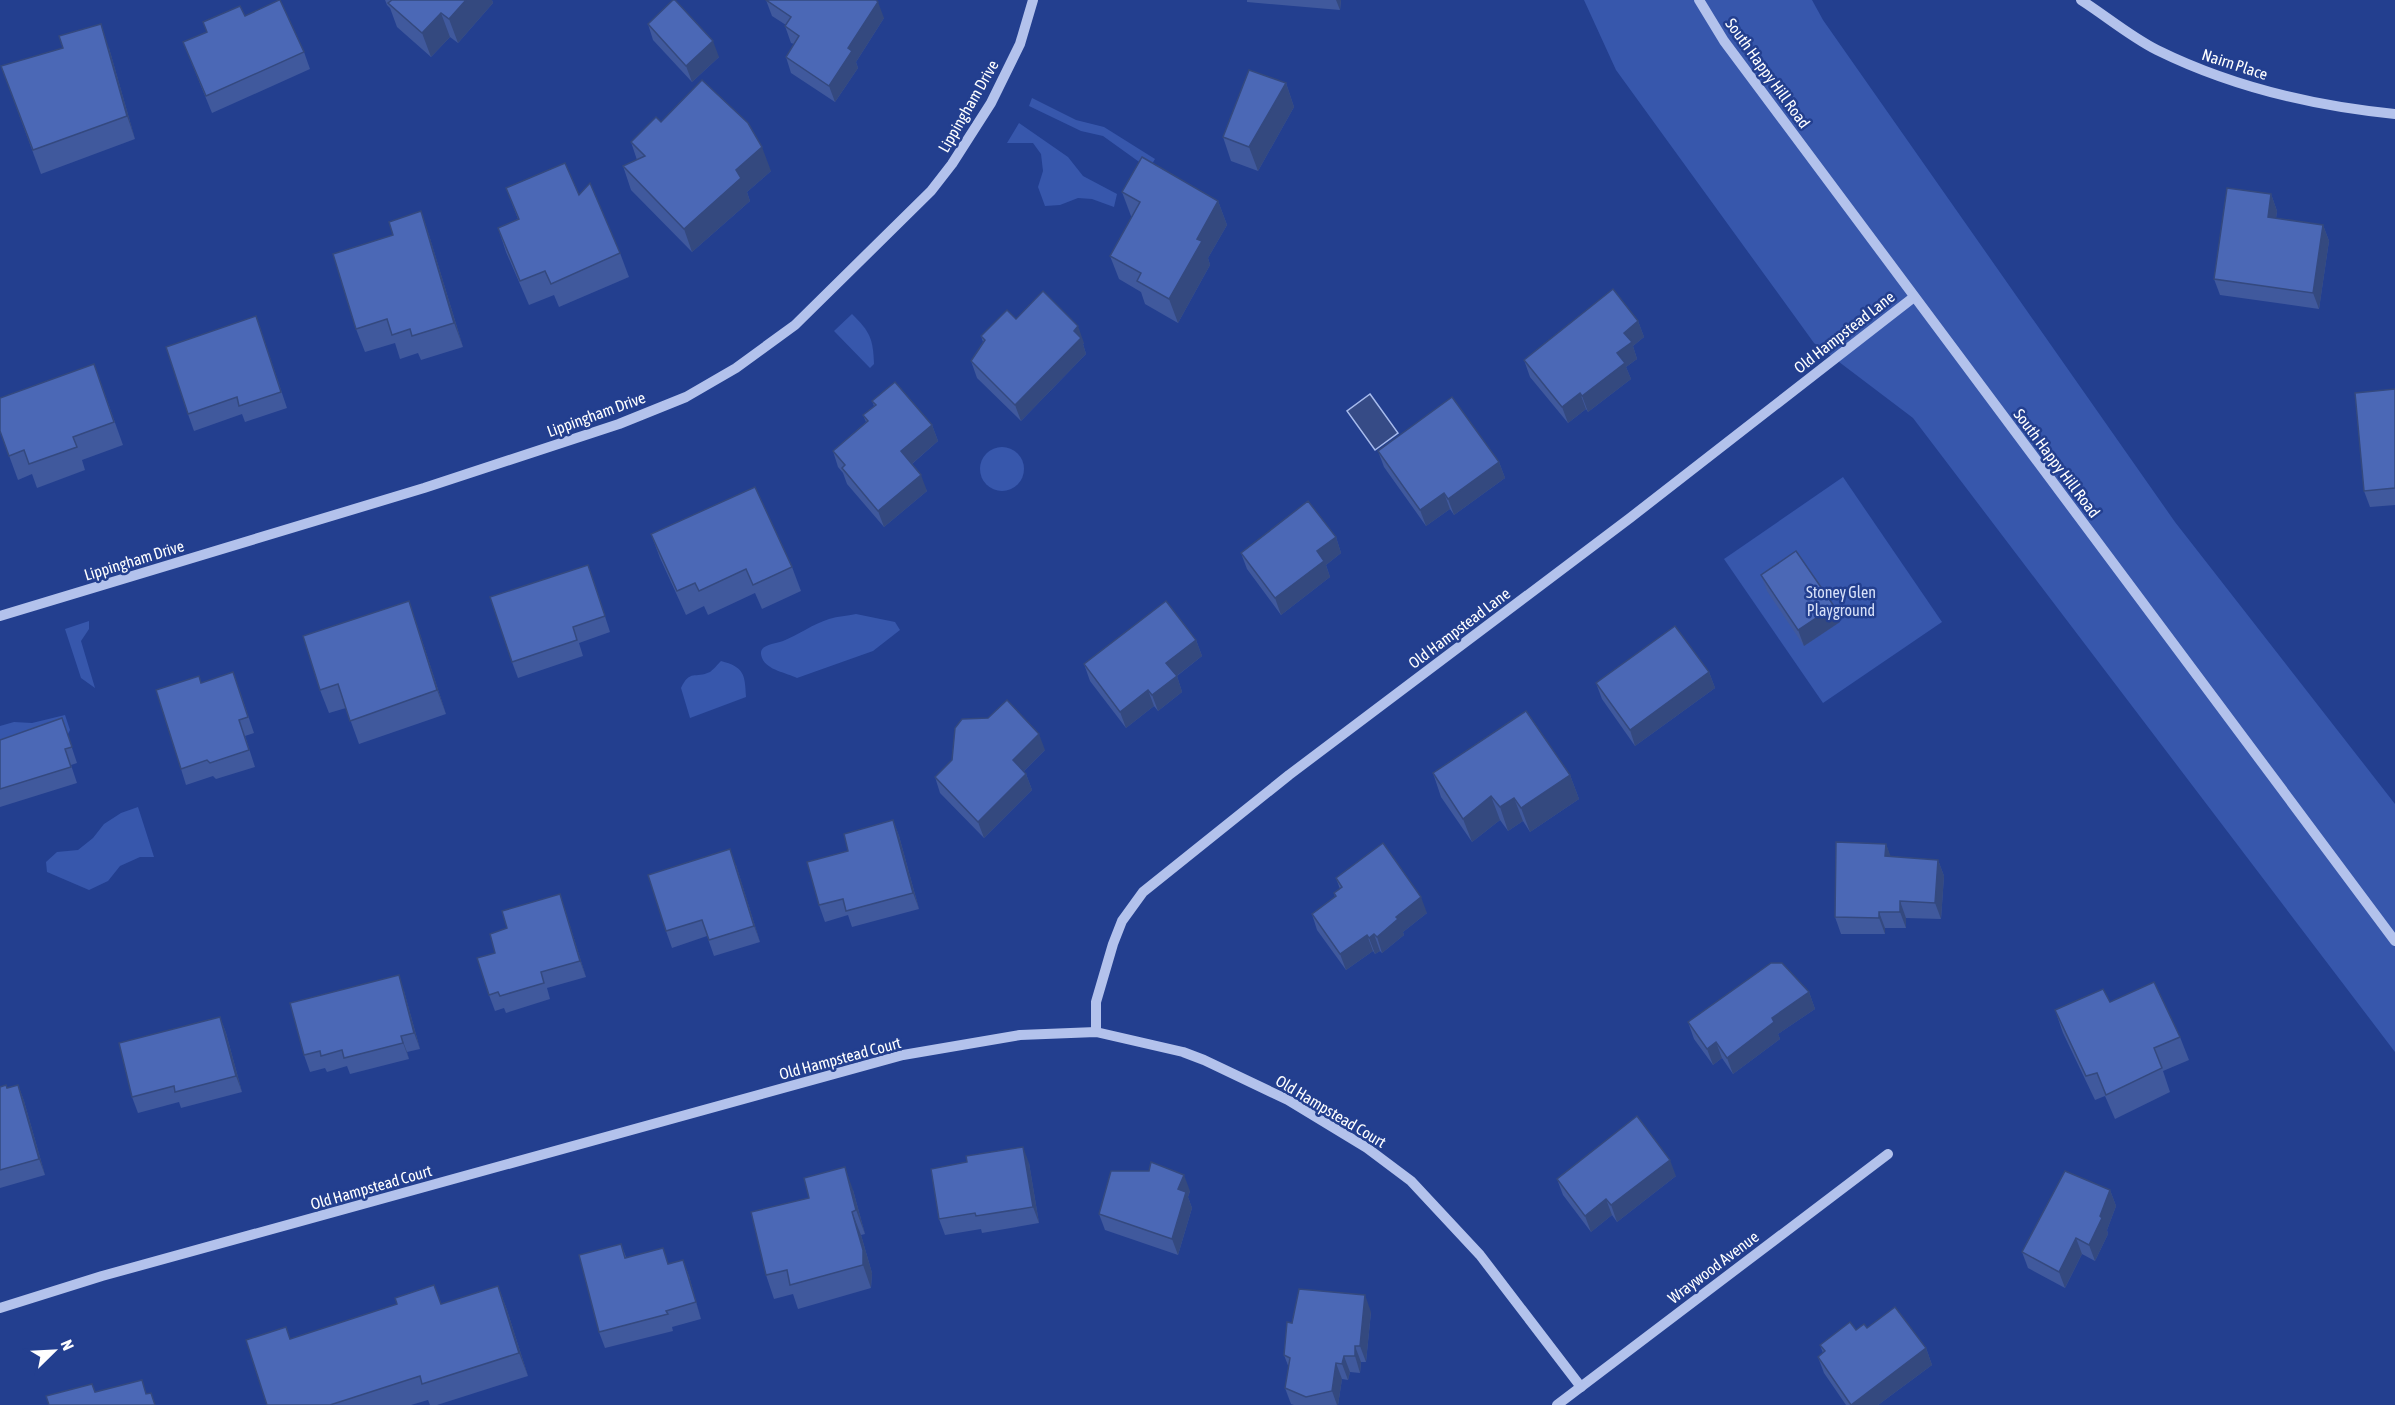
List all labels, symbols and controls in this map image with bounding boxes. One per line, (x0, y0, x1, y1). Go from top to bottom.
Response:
street label: South Happy Hill Road (1721, 15, 1814, 132)
street label: Nairn Place (2200, 45, 2270, 83)
street label: Lippingham Drive (934, 57, 1002, 156)
street label: Old Hampstead Lane (1790, 287, 1898, 378)
street label: Lippingham Drive (544, 388, 648, 441)
street label: South Happy Hill Road (2010, 405, 2104, 521)
street label: Lippingham Drive (82, 536, 186, 585)
park label: Stoney Glen Playground (1806, 583, 1876, 620)
street label: Old Hampstead Lane (1405, 584, 1514, 673)
street label: Old Hampstead Court (777, 1033, 903, 1084)
street label: Old Hampstead Court (1272, 1071, 1390, 1152)
street label: Old Hampstead Court (308, 1161, 434, 1214)
street label: Wraywood Avenue (1664, 1227, 1762, 1308)
north arrow (24, 1321, 84, 1381)
text: N (58, 1337, 78, 1353)

